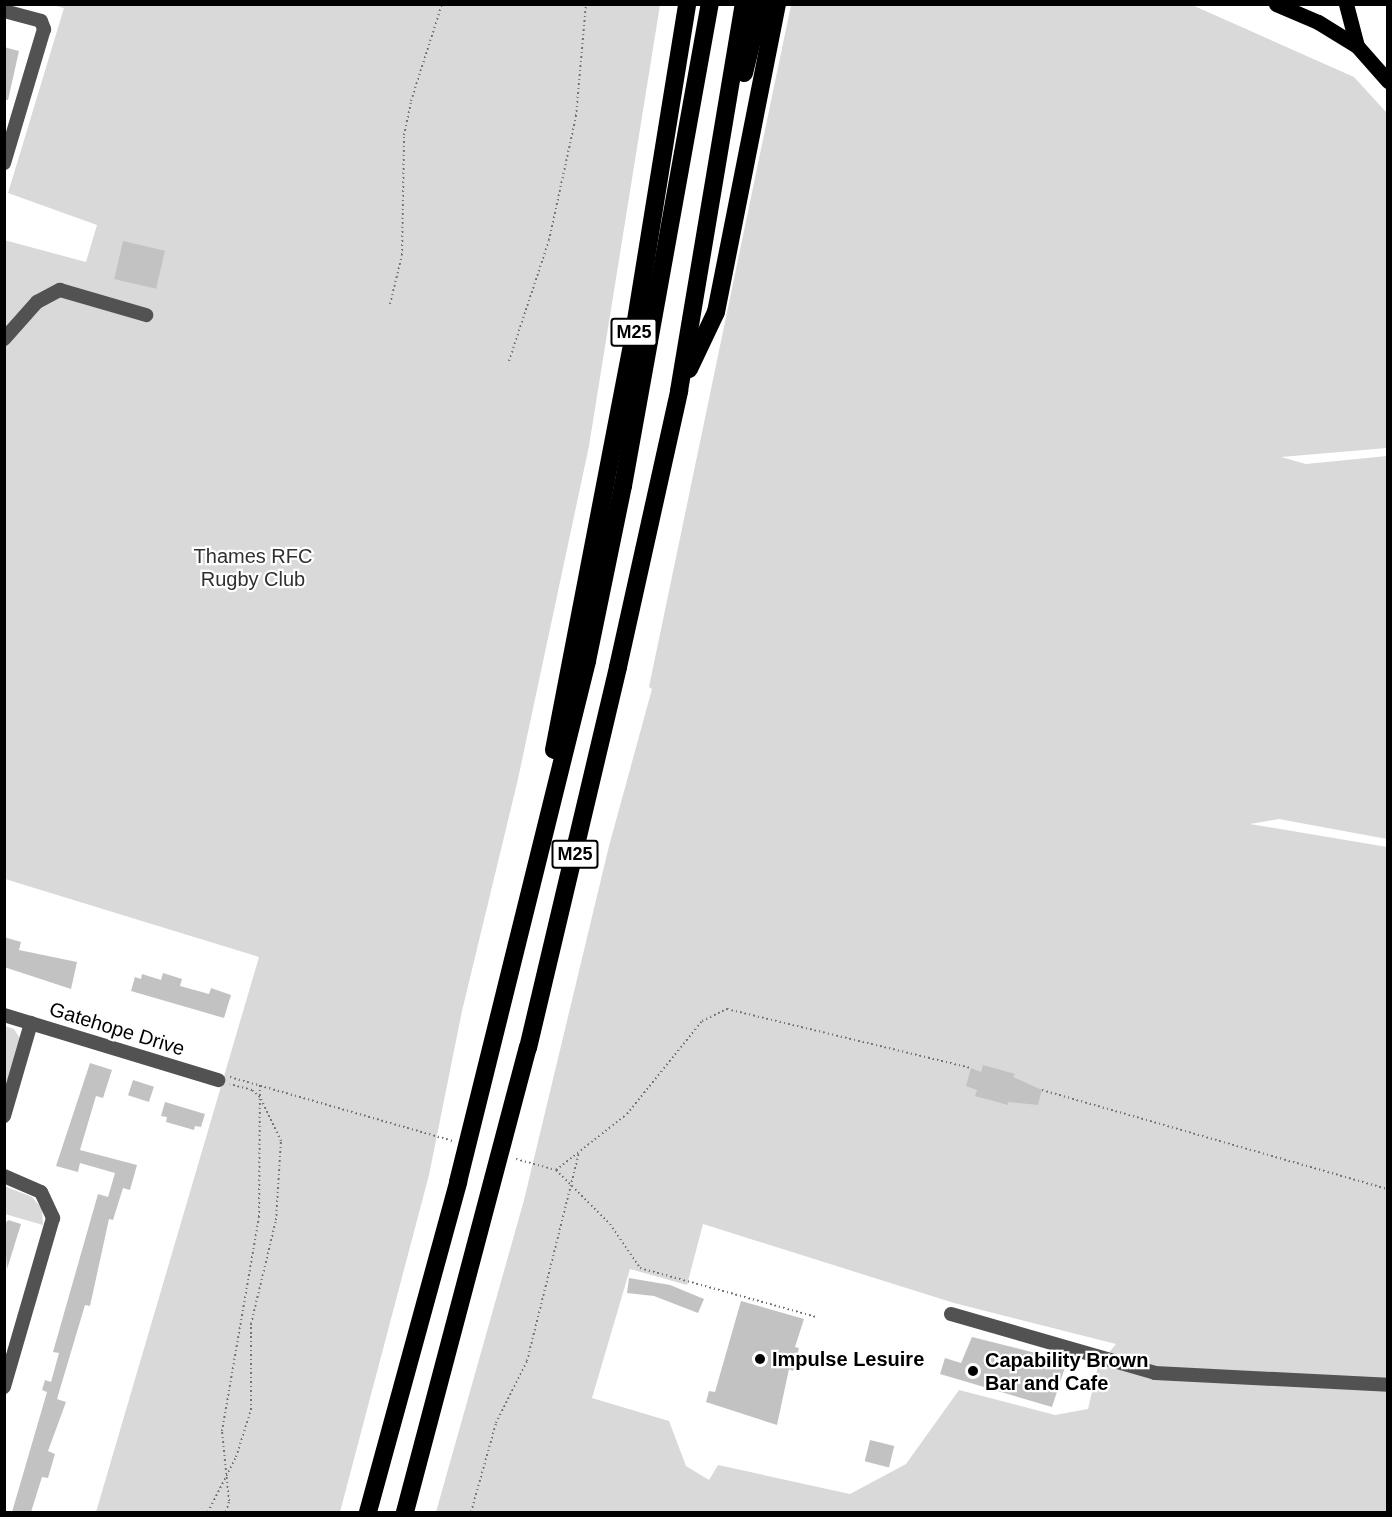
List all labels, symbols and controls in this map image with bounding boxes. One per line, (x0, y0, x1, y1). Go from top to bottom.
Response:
road number: M25 (610, 317, 658, 347)
park label: Thames RFC Rugby Club (194, 545, 312, 592)
road number: M25 (551, 839, 599, 869)
street label: Gatehope Drive (47, 997, 187, 1061)
place label: Impulse Lesuire (772, 1347, 924, 1371)
place label: Capability Brown Bar and Cafe (985, 1348, 1148, 1395)
marker: Impulse Lesuire (753, 1352, 767, 1366)
marker: Capability Brown Bar and Cafe (966, 1364, 980, 1378)

